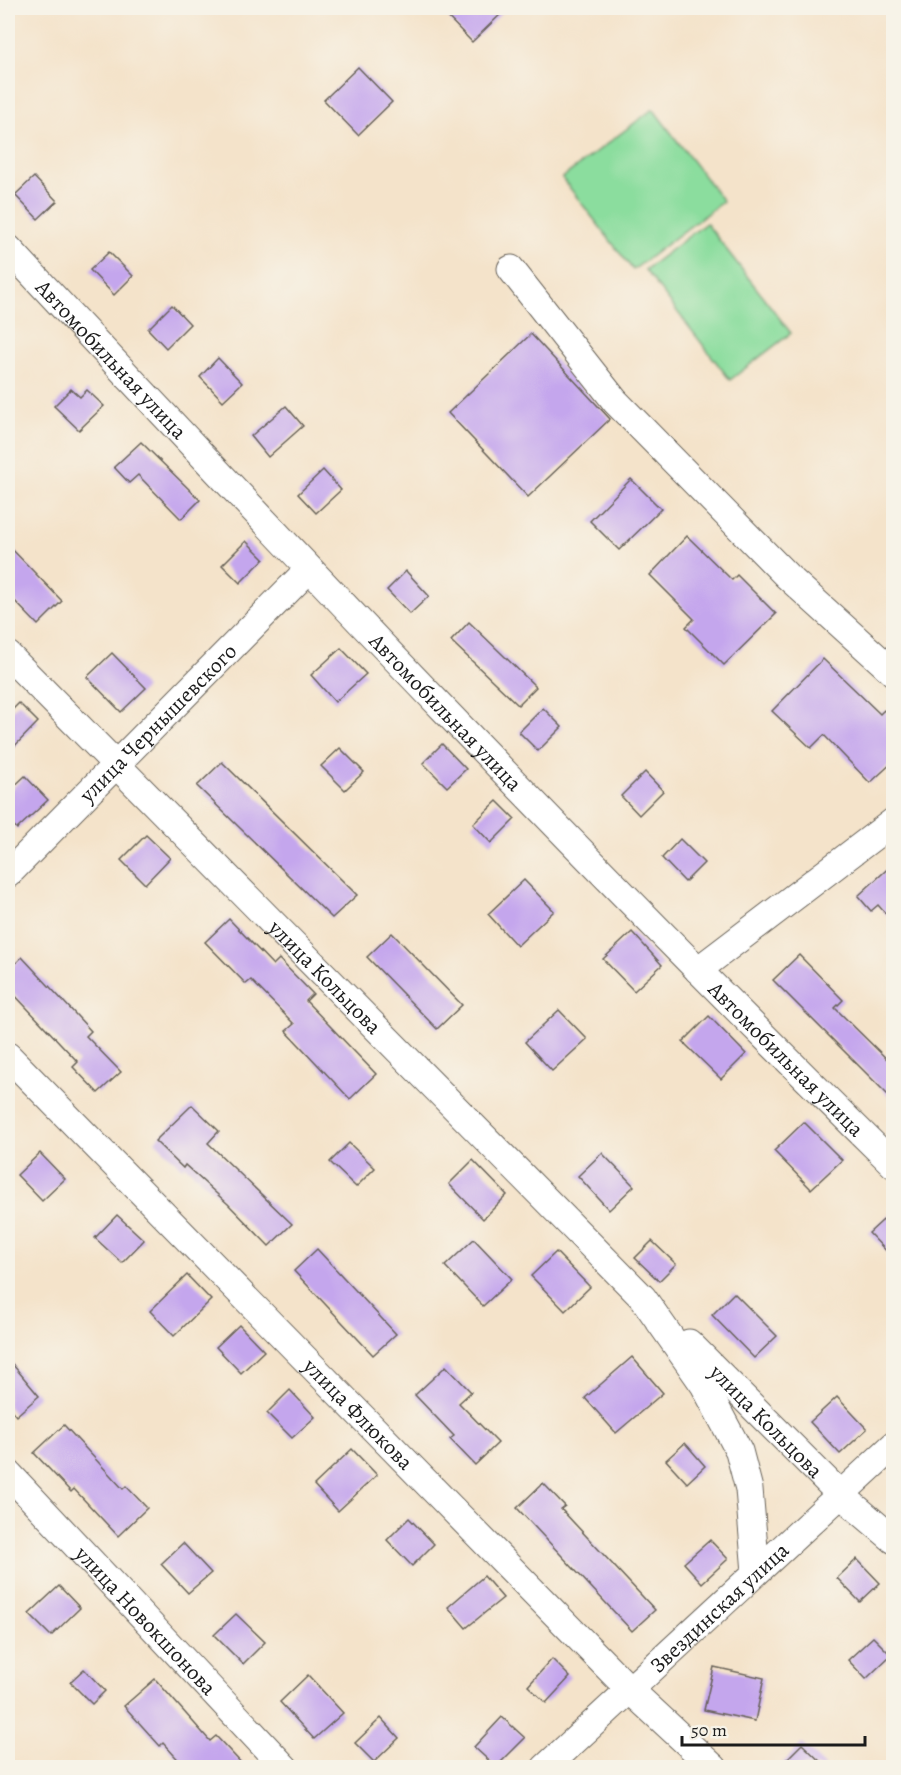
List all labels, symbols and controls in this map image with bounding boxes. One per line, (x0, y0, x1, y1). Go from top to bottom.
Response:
street label: Автомобильная улица (28, 272, 194, 447)
street label: Автомобильная улица (362, 626, 529, 799)
street label: улица Чернышевского (72, 637, 244, 810)
street label: улица Кольцова (261, 913, 389, 1042)
street label: Автомобильная улица (701, 974, 871, 1144)
street label: улица Флюкова (296, 1351, 421, 1478)
street label: улица Кольцова (702, 1357, 830, 1486)
street label: Звездинская улица (643, 1535, 796, 1680)
street label: улица Новокшонова (67, 1539, 224, 1703)
scale bar (682, 1709, 865, 1747)
text: 50 m (691, 1718, 727, 1742)

